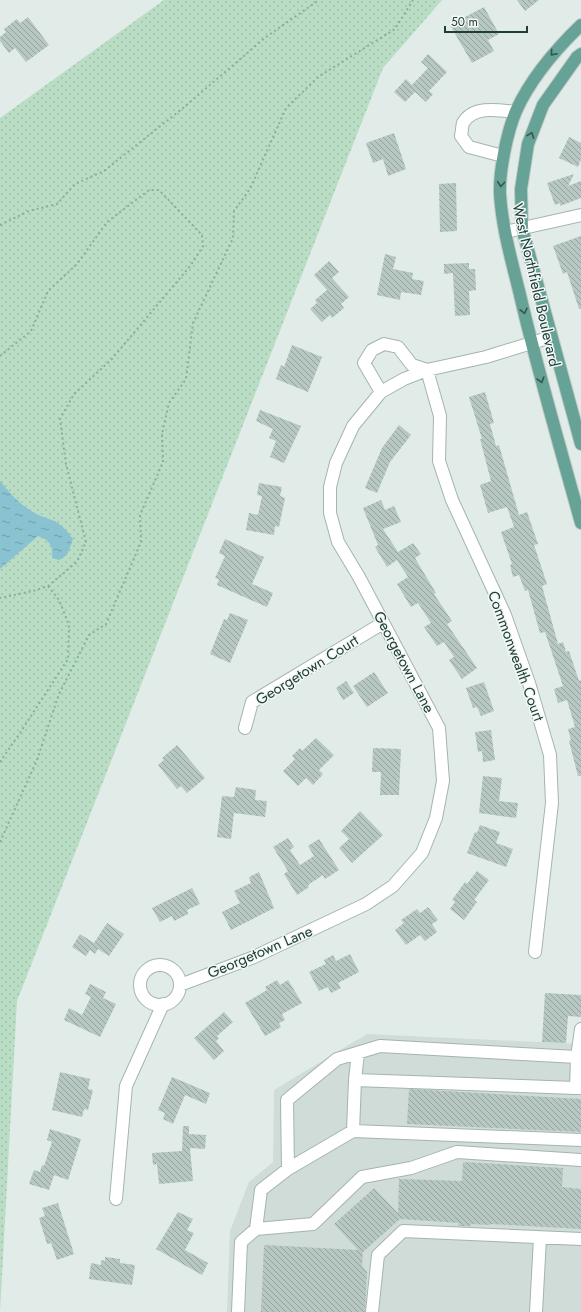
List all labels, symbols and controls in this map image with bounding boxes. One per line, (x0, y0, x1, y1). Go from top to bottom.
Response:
scale bar (445, 8, 527, 34)
text: 50 m (451, 13, 478, 31)
one-way arrow (551, 48, 558, 56)
one-way arrow (527, 132, 535, 139)
one-way arrow (497, 181, 506, 187)
street label: West Northfield Boulevard (506, 201, 566, 369)
one-way arrow (519, 308, 527, 314)
one-way arrow (537, 377, 545, 384)
street label: Commonwealth Court (482, 588, 550, 725)
street label: Georgetown Lane (368, 607, 440, 717)
street label: Georgetown Court (251, 629, 363, 711)
street label: Georgetown Lane (204, 920, 316, 984)

